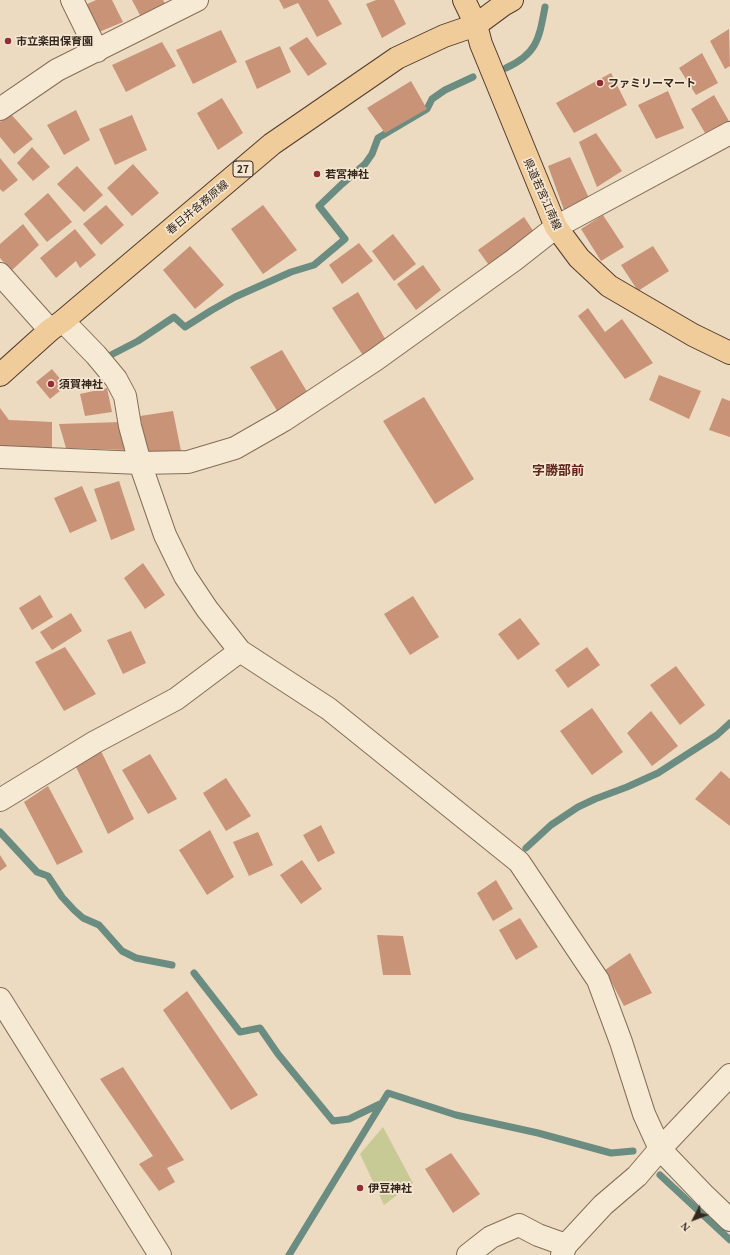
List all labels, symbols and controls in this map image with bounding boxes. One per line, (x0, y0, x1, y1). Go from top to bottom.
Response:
place label: 市立楽田保育園 (16, 34, 93, 48)
marker: 市立楽田保育園 (3, 36, 13, 46)
place label: ファミリーマート (608, 76, 696, 90)
marker: ファミリーマート (595, 78, 605, 88)
street label: 県道若宮江南線 (521, 156, 565, 232)
road number: 27 (233, 161, 253, 177)
place label: 若宮神社 (325, 167, 369, 181)
marker: 若宮神社 (312, 169, 322, 179)
street label: 春日井各務原線 (163, 177, 231, 237)
place label: 須賀神社 (59, 377, 103, 391)
marker: 須賀神社 (46, 379, 56, 389)
district label: 字勝部前 (532, 462, 584, 478)
place label: 伊豆神社 (368, 1181, 412, 1195)
marker: 伊豆神社 (355, 1183, 365, 1193)
north arrow (674, 1199, 714, 1239)
text: N (678, 1220, 692, 1234)

